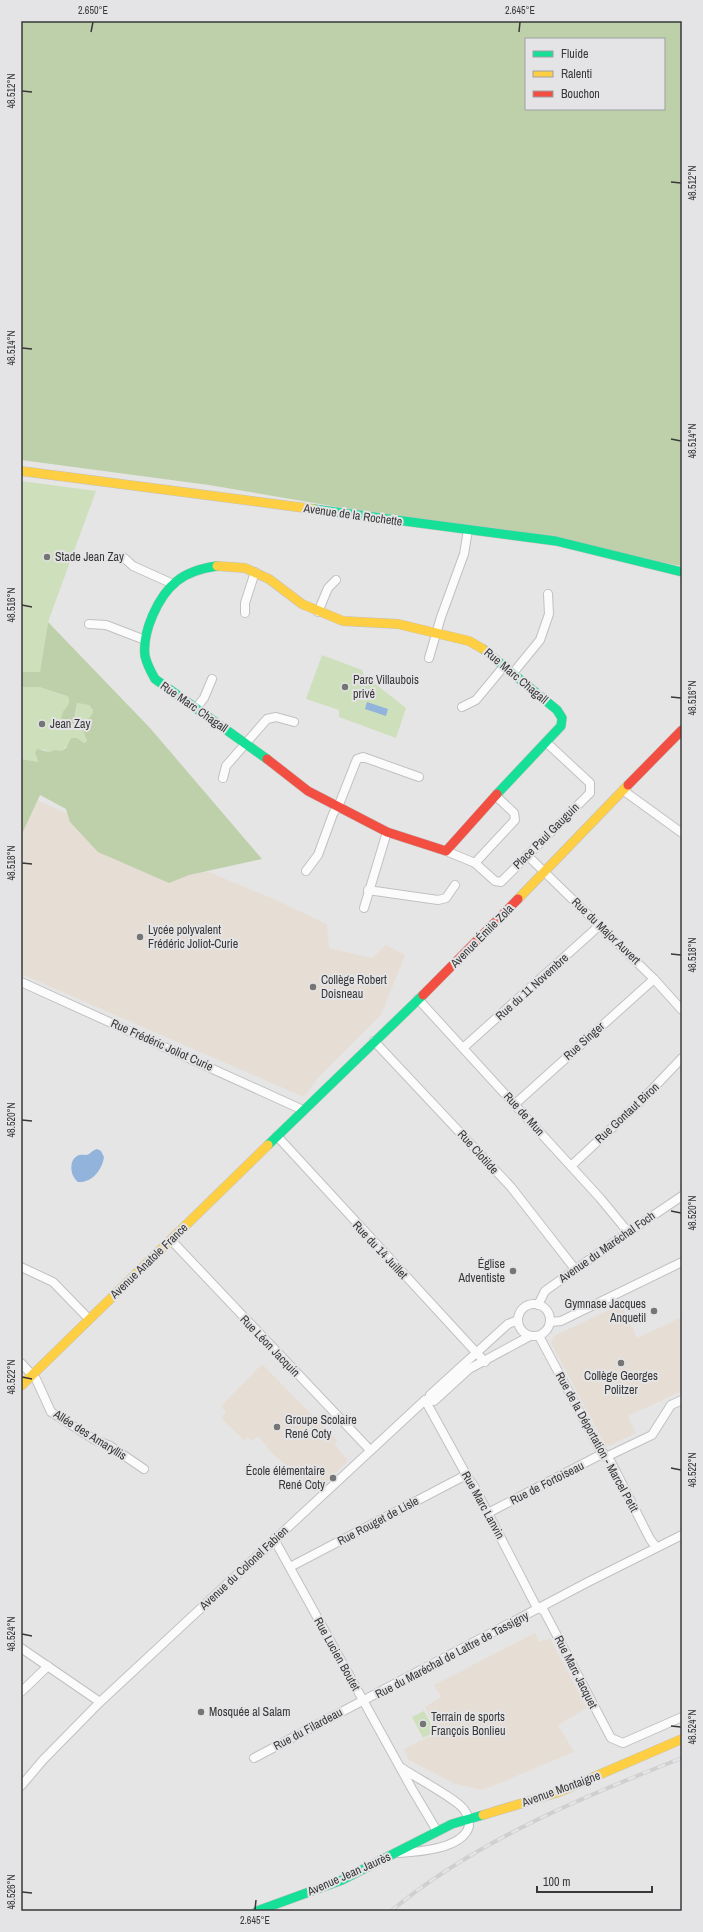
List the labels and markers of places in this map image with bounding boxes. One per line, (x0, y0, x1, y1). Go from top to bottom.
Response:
place label: Stade Jean Zay (55, 549, 124, 565)
marker: Stade Jean Zay (42, 552, 52, 562)
place label: Parc Villaubois privé (353, 672, 419, 702)
marker: Parc Villaubois privé (340, 682, 350, 692)
place label: Jean Zay (50, 716, 91, 732)
marker: Jean Zay (37, 719, 47, 729)
place label: Lycée polyvalent Frédéric Joliot-Curie (148, 922, 238, 952)
marker: Lycée polyvalent Frédéric Joliot-Curie (135, 932, 145, 942)
place label: Collège Robert Doisneau (321, 972, 387, 1002)
marker: Collège Robert Doisneau (308, 982, 318, 992)
place label: Église Adventiste (457, 1256, 505, 1286)
marker: Église Adventiste (508, 1266, 518, 1276)
place label: Gymnase Jacques Anquetil (565, 1296, 646, 1326)
marker: Gymnase Jacques Anquetil (649, 1306, 659, 1316)
marker: Collège Georges Politzer (616, 1358, 626, 1368)
place label: Collège Georges Politzer (584, 1368, 658, 1398)
place label: Groupe Scolaire René Coty (285, 1412, 357, 1442)
marker: Groupe Scolaire René Coty (272, 1422, 282, 1432)
place label: École élémentaire René Coty (246, 1463, 325, 1493)
marker: École élémentaire René Coty (328, 1473, 338, 1483)
place label: Mosquée al Salam (209, 1704, 291, 1720)
marker: Mosquée al Salam (196, 1707, 206, 1717)
place label: Terrain de sports François Bonlieu (431, 1709, 505, 1739)
marker: Terrain de sports François Bonlieu (418, 1719, 428, 1729)

